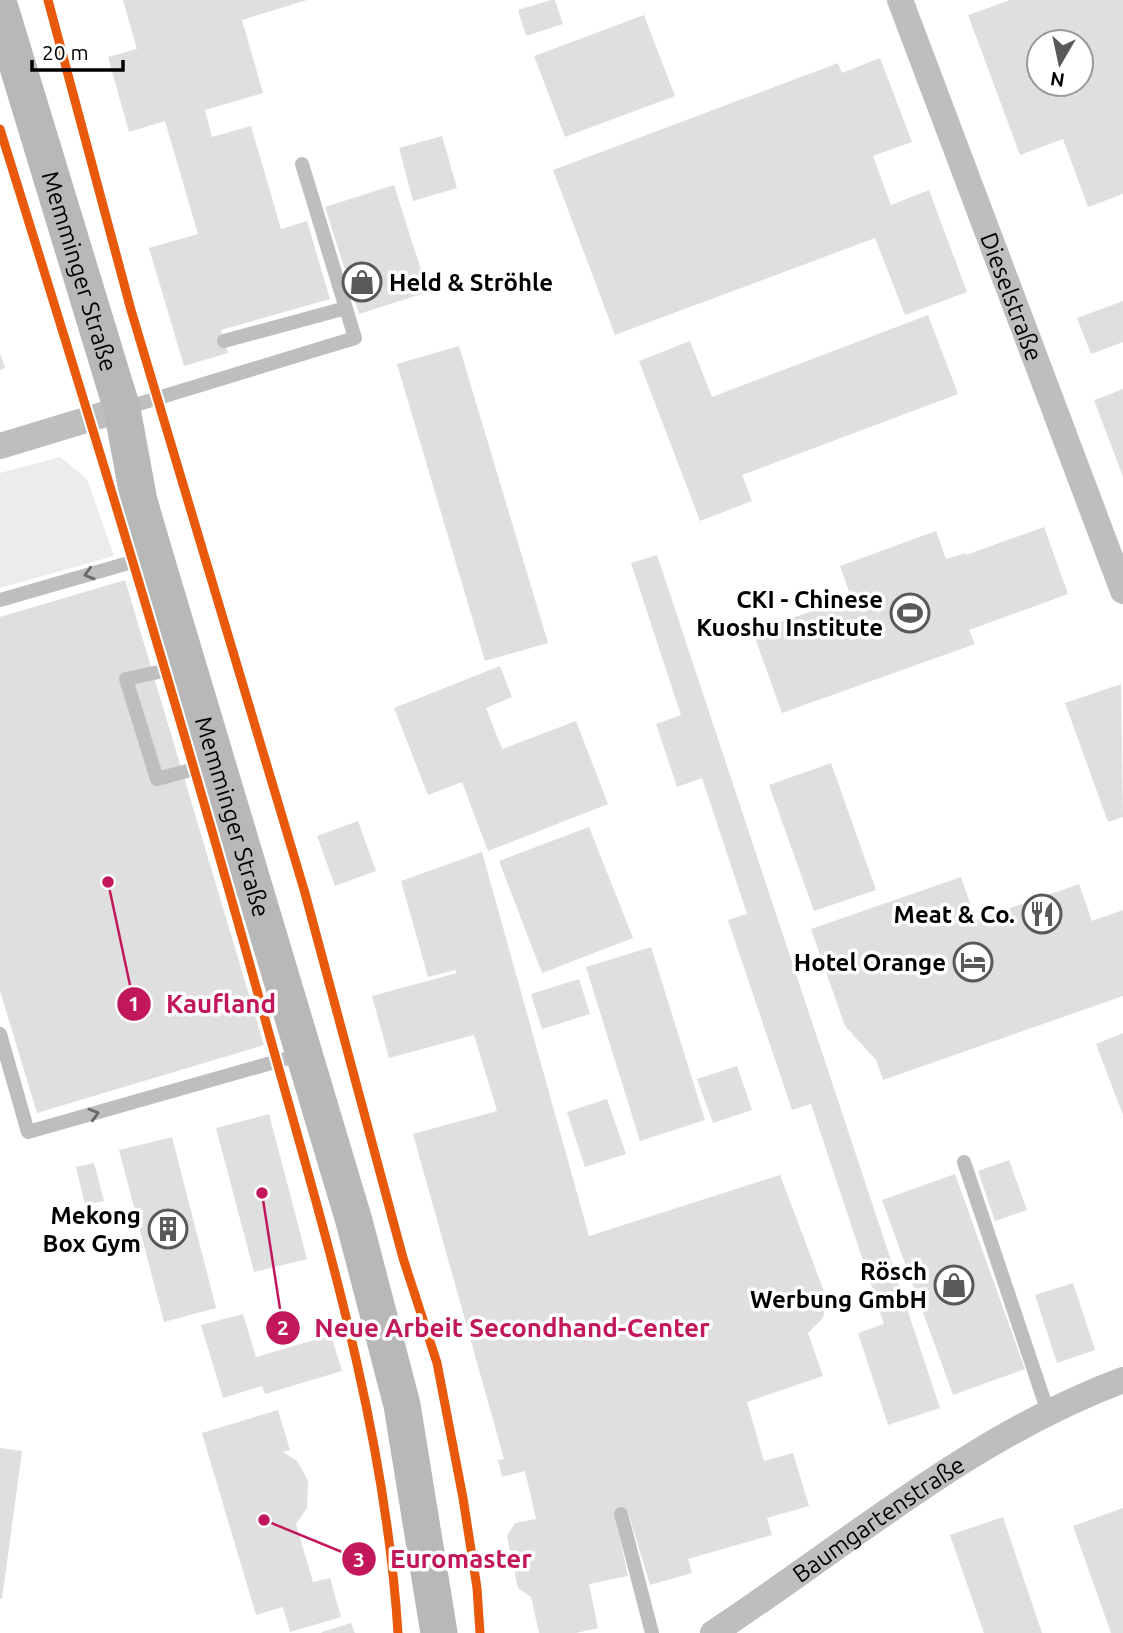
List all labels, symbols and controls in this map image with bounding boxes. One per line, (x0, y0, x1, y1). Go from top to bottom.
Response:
scale bar (32, 28, 122, 72)
north arrow (1025, 28, 1095, 98)
text: 20 m (42, 40, 89, 64)
text: N (1049, 68, 1066, 92)
street label: Memminger Straße (37, 168, 123, 374)
street label: Dieselstraße (975, 229, 1048, 365)
shop icon: Held & Ströhle (341, 261, 383, 303)
place label: Held & Ströhle (389, 269, 553, 296)
one-way arrow (83, 566, 95, 581)
place label: CKI - Chinese Kuoshu Institute (696, 586, 883, 641)
sports icon: CKI - Chinese Kuoshu Institute (889, 592, 931, 634)
street label: Memminger Straße (190, 713, 276, 920)
restaurant icon: Meat & Co. (1021, 893, 1063, 935)
place label: Meat & Co. (894, 901, 1015, 928)
hotel icon: Hotel Orange (952, 941, 994, 983)
place label: Hotel Orange (794, 949, 946, 976)
callout: Kaufland (117, 980, 290, 1027)
text: Kaufland (166, 989, 276, 1018)
text: 1 (128, 991, 140, 1015)
one-way arrow (88, 1107, 100, 1122)
place label: Mekong Box Gym (43, 1202, 141, 1257)
building icon: Mekong Box Gym (147, 1208, 189, 1250)
place label: Rösch Werbung GmbH (750, 1258, 927, 1313)
shop icon: Rösch Werbung GmbH (933, 1264, 975, 1306)
callout: Neue Arbeit Secondhand-Center (266, 1304, 724, 1351)
text: Neue Arbeit Secondhand-Center (314, 1313, 710, 1342)
text: 2 (277, 1315, 289, 1339)
street label: Baumgartenstraße (787, 1450, 969, 1588)
callout: Euromaster (341, 1536, 546, 1583)
text: Euromaster (390, 1544, 532, 1573)
text: 3 (353, 1547, 365, 1571)

